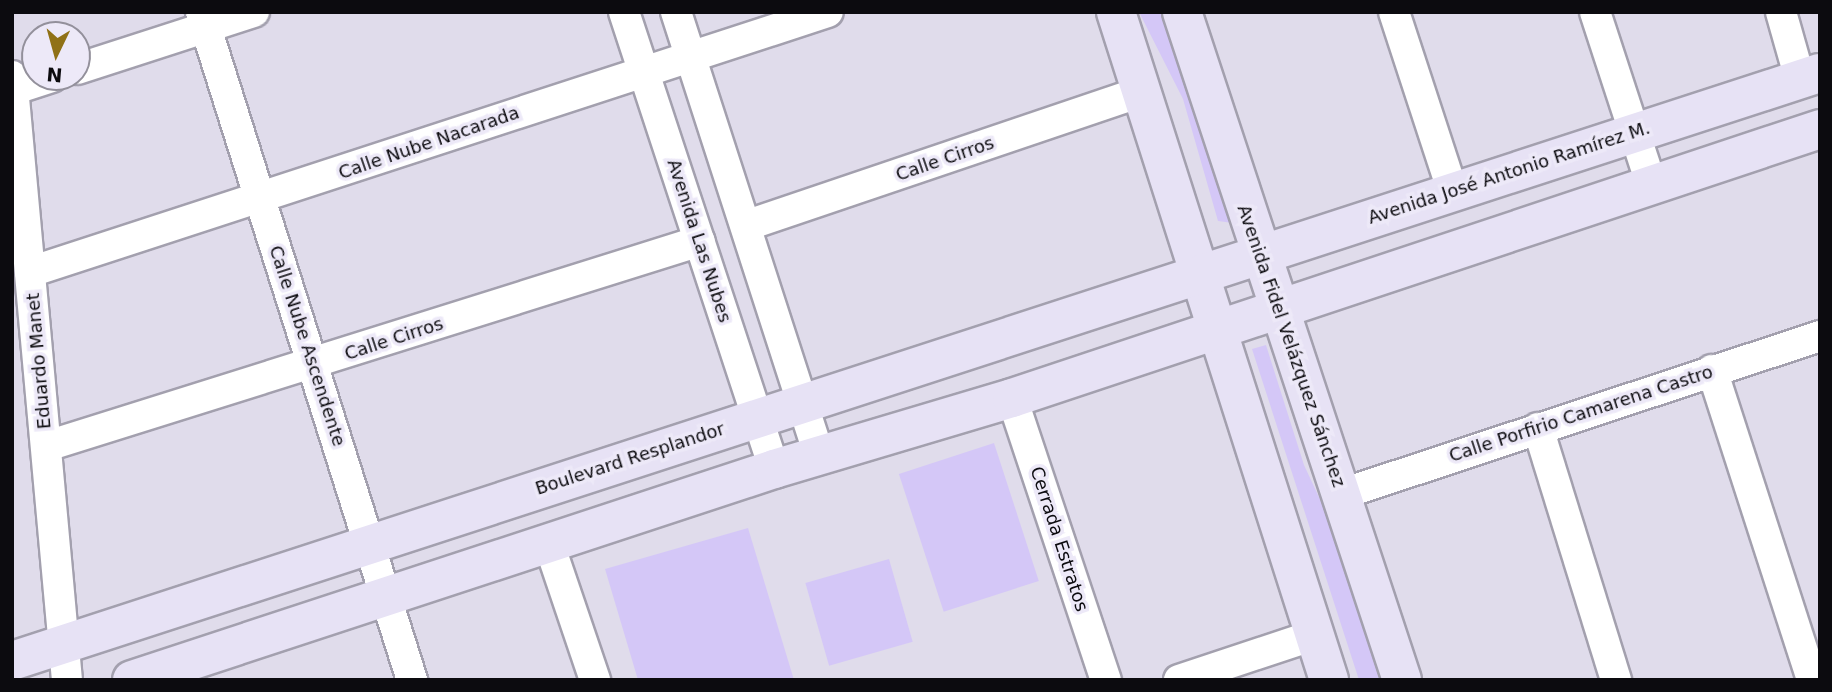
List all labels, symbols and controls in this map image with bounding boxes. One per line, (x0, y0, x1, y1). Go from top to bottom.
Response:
north arrow (21, 21, 91, 91)
text: N (45, 63, 63, 87)
street label: Calle Nube Nacarada (336, 102, 522, 184)
street label: Avenida José Antonio Ramírez M. (1365, 117, 1653, 229)
street label: Calle Cirros (893, 132, 997, 186)
street label: Avenida Las Nubes (662, 157, 736, 325)
street label: Avenida Fidel Velázquez Sánchez (1232, 202, 1350, 490)
street label: Calle Nube Ascendente (264, 243, 350, 449)
street label: Eduardo Manet (22, 292, 56, 430)
street label: Calle Cirros (342, 313, 446, 365)
street label: Calle Porfirio Camarena Castro (1446, 361, 1716, 467)
street label: Boulevard Resplandor (533, 418, 727, 500)
street label: Cerrada Estratos (1025, 464, 1093, 614)

